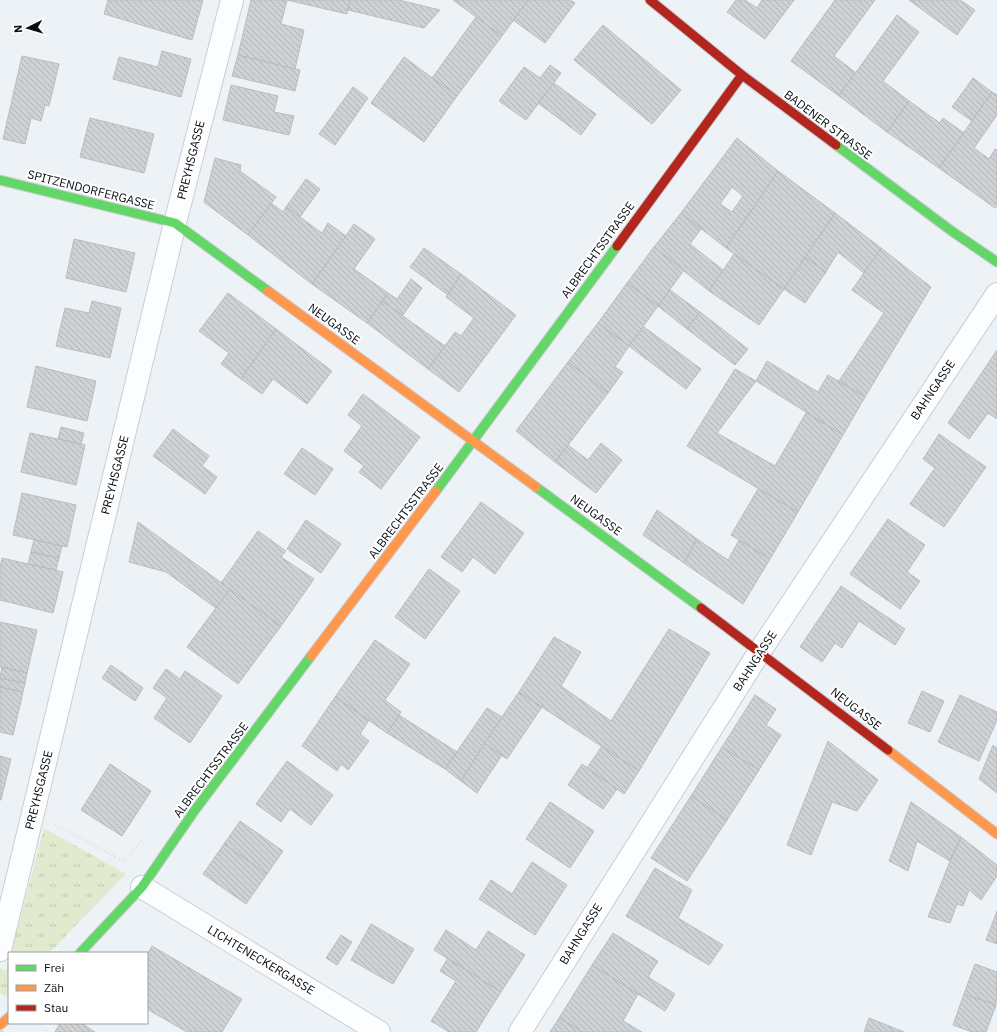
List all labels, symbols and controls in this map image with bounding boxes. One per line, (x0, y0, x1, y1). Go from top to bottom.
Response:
north arrow (8, 8, 48, 48)
text: N (11, 24, 25, 33)
street label: BADENER STRASSE (781, 87, 875, 163)
street label: PREYHSGASSE (173, 119, 208, 201)
street label: SPITZENDORFERGASSE (26, 166, 156, 213)
street label: ALBRECHTSSTRASSE (558, 199, 638, 301)
street label: NEUGASSE (305, 300, 363, 347)
street label: BAHNGASSE (907, 357, 958, 423)
street label: PREYHSGASSE (97, 434, 132, 516)
street label: ALBRECHTSSTRASSE (365, 460, 446, 561)
street label: NEUGASSE (567, 491, 625, 538)
street label: BAHNGASSE (729, 628, 780, 694)
street label: NEUGASSE (828, 684, 885, 733)
street label: ALBRECHTSSTRASSE (170, 719, 251, 820)
street label: PREYHSGASSE (21, 749, 56, 831)
street label: BAHNGASSE (556, 900, 605, 967)
street label: LICHTENECKERGASSE (205, 922, 318, 998)
legend (8, 952, 148, 1024)
text: Frei (44, 960, 64, 975)
text: Zäh (44, 980, 64, 995)
text: Stau (44, 1000, 68, 1015)

